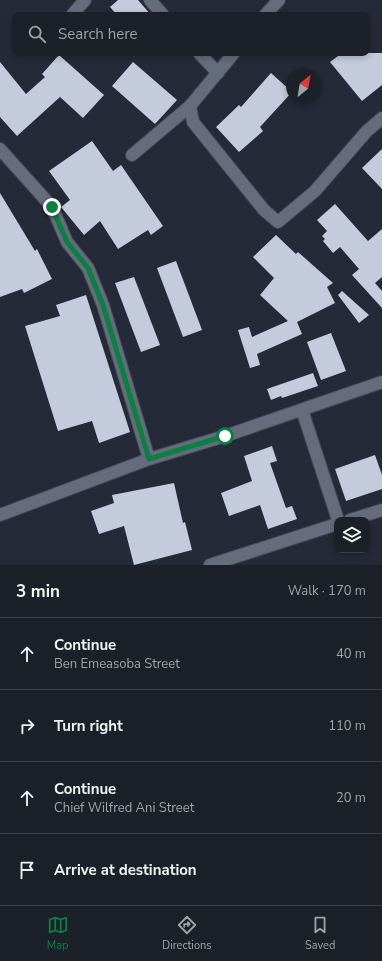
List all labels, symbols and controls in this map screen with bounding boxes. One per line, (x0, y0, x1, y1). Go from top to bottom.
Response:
search box (12, 12, 370, 56)
icon: search (26, 23, 48, 45)
text: Search here (58, 24, 138, 44)
north arrow (286, 68, 322, 104)
route end (43, 198, 61, 216)
route start (216, 427, 234, 445)
map controls (334, 517, 370, 553)
button: layers (334, 517, 370, 553)
text: 3 min (16, 580, 60, 603)
text: Walk · 170 m (288, 582, 366, 600)
text: Continue (54, 635, 116, 655)
icon: ahead (16, 643, 38, 665)
text: 40 m (336, 645, 366, 663)
text: Ben Emeasoba Street (54, 655, 180, 673)
icon: right (16, 715, 38, 737)
text: Turn right (54, 716, 123, 736)
text: 110 m (328, 717, 366, 735)
text: Continue (54, 779, 116, 799)
icon: ahead (16, 787, 38, 809)
text: 20 m (336, 789, 366, 807)
text: Chief Wilfred Ani Street (54, 799, 194, 817)
icon: arrive (16, 859, 38, 881)
text: Arrive at destination (54, 860, 197, 880)
tab: Map (47, 914, 69, 953)
tab: Directions (162, 914, 212, 953)
tab: Saved (305, 914, 335, 953)

